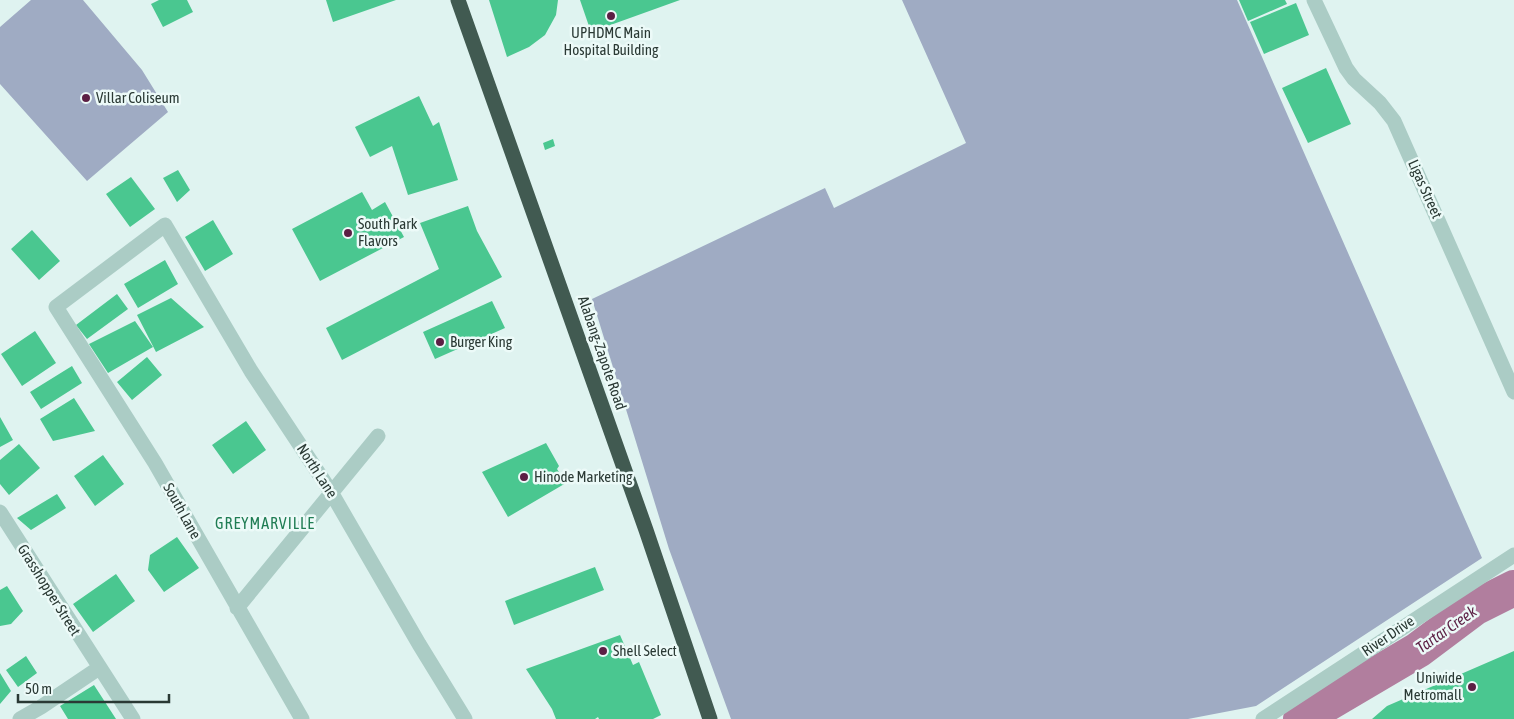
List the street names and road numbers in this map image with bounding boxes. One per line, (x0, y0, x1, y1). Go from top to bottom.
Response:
street label: Ligas Street (1405, 157, 1446, 221)
street label: Alabang-Zapote Road (575, 294, 630, 412)
street label: North Lane (294, 441, 341, 501)
street label: South Lane (160, 480, 205, 542)
street label: Grasshopper Street (15, 541, 84, 639)
street label: River Drive (1358, 612, 1417, 659)

